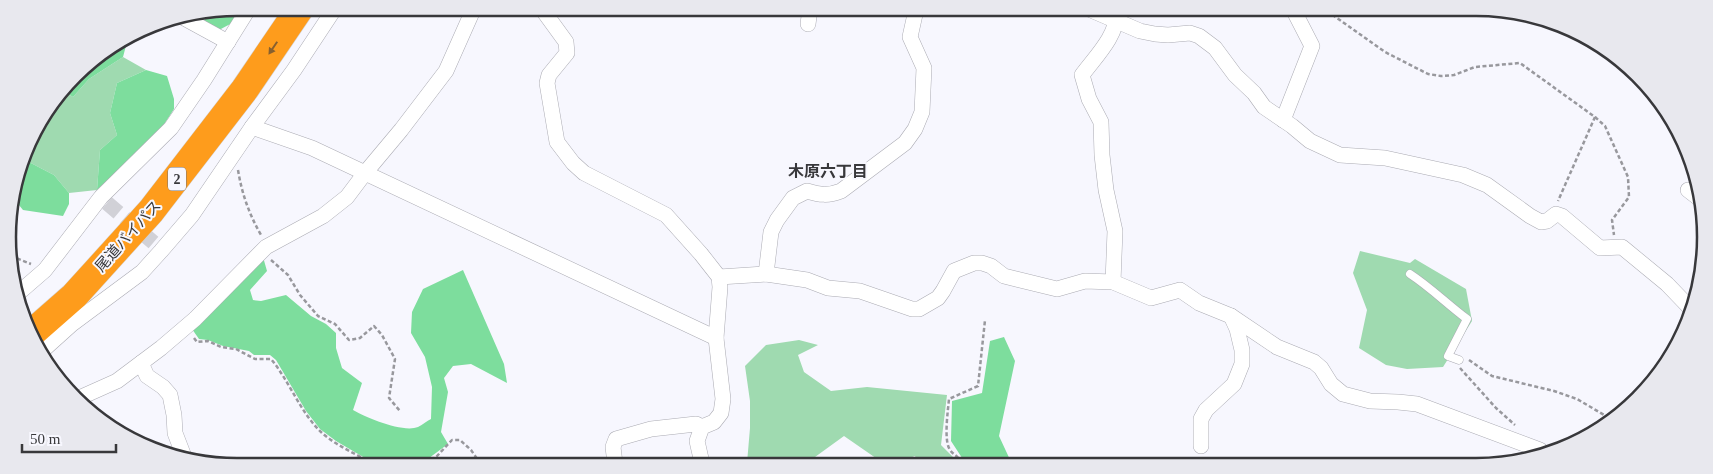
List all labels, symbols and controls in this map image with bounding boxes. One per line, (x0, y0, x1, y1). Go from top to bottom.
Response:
one-way arrow (268, 41, 278, 55)
district label: 木原六丁目 (788, 163, 868, 180)
road number: 2 (168, 168, 186, 190)
street label: 尾道バイパス (92, 197, 164, 275)
scale bar (22, 422, 116, 454)
text: 50 m (30, 431, 61, 447)

